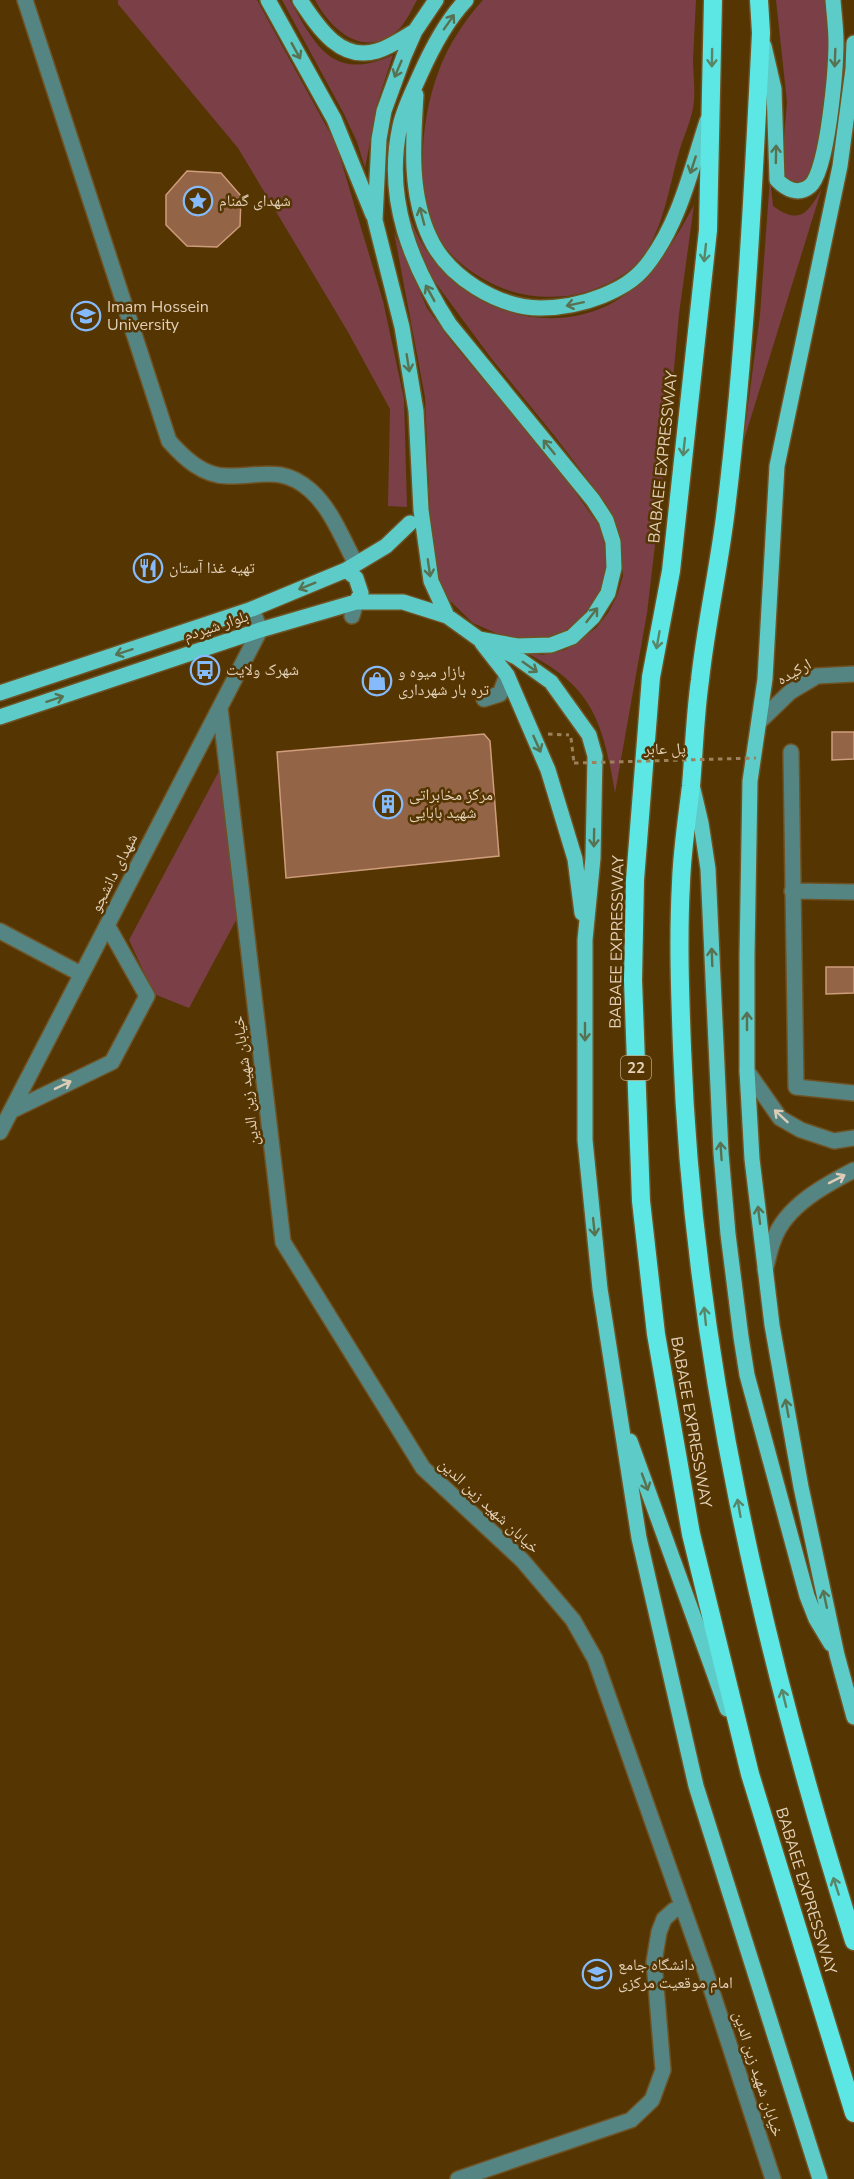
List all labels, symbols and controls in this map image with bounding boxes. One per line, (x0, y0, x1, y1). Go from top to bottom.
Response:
one-way arrow (443, 14, 455, 31)
one-way arrow (291, 42, 303, 59)
one-way arrow (706, 48, 718, 68)
one-way arrow (830, 48, 841, 68)
one-way arrow (392, 60, 403, 78)
one-way arrow (770, 145, 782, 165)
one-way arrow (687, 155, 698, 174)
place icon: شهدای گمنام (182, 185, 214, 217)
place label: شهدای گمنام (219, 190, 291, 212)
one-way arrow (415, 207, 427, 226)
one-way arrow (699, 243, 710, 263)
one-way arrow (424, 285, 436, 302)
place label: Imam Hossein University (107, 296, 209, 336)
one-way arrow (565, 299, 585, 310)
school or university icon: Imam Hossein University (70, 300, 102, 332)
one-way arrow (403, 352, 414, 372)
street label: BABAEE EXPRESSWAY (643, 369, 683, 544)
one-way arrow (678, 437, 689, 457)
one-way arrow (543, 439, 556, 455)
restaurant icon: تهیه غذا آستان (132, 552, 164, 584)
place label: تهیه غذا آستان (169, 557, 255, 579)
one-way arrow (423, 558, 434, 577)
one-way arrow (298, 581, 317, 592)
street label: بلوار شیردم (181, 605, 251, 647)
one-way arrow (586, 608, 599, 624)
one-way arrow (652, 630, 663, 650)
one-way arrow (115, 647, 134, 658)
bus stop icon: شهرک ولایت (189, 654, 221, 686)
street label: ارکیده (773, 654, 815, 690)
place label: شهرک ولایت (226, 659, 299, 681)
place label: بازار میوه و تره بار شهرداری (398, 661, 489, 701)
one-way arrow (521, 661, 537, 673)
shop icon: بازار میوه و تره بار شهرداری (361, 665, 393, 697)
one-way arrow (46, 692, 64, 703)
one-way arrow (531, 735, 543, 753)
street label: پل عابر (643, 738, 686, 760)
place label: مرکز مخابراتی شهید بابایی (409, 784, 493, 824)
building icon: مرکز مخابراتی شهید بابایی (372, 788, 404, 820)
one-way arrow (588, 827, 599, 847)
street label: شهدای دانشجو (85, 830, 143, 916)
street label: BABAEE EXPRESSWAY (604, 855, 630, 1029)
one-way arrow (706, 947, 717, 967)
one-way arrow (741, 1011, 753, 1031)
street label: خیابان شهید زین الدین (227, 1015, 265, 1147)
one-way arrow (579, 1022, 591, 1042)
road number: 22 (621, 1056, 651, 1080)
one-way arrow (54, 1079, 72, 1091)
one-way arrow (774, 1109, 789, 1123)
one-way arrow (716, 1142, 727, 1162)
one-way arrow (827, 1173, 845, 1184)
one-way arrow (753, 1206, 764, 1226)
one-way arrow (589, 1216, 600, 1236)
one-way arrow (699, 1307, 710, 1327)
street label: BABAEE EXPRESSWAY (665, 1335, 717, 1510)
one-way arrow (781, 1399, 792, 1419)
street label: خیابان شهید زین الدین (434, 1453, 544, 1559)
one-way arrow (641, 1472, 652, 1491)
one-way arrow (733, 1499, 744, 1518)
one-way arrow (819, 1590, 831, 1609)
one-way arrow (778, 1689, 790, 1708)
street label: BABAEE EXPRESSWAY (770, 1805, 842, 1978)
one-way arrow (830, 1877, 841, 1896)
place label: دانشگاه جامع امام موقعیت مرکزی (618, 1954, 733, 1994)
school or university icon: دانشگاه جامع امام موقعیت مرکزی (581, 1958, 613, 1990)
street label: خیابان شهید زین الدین (727, 2008, 789, 2140)

